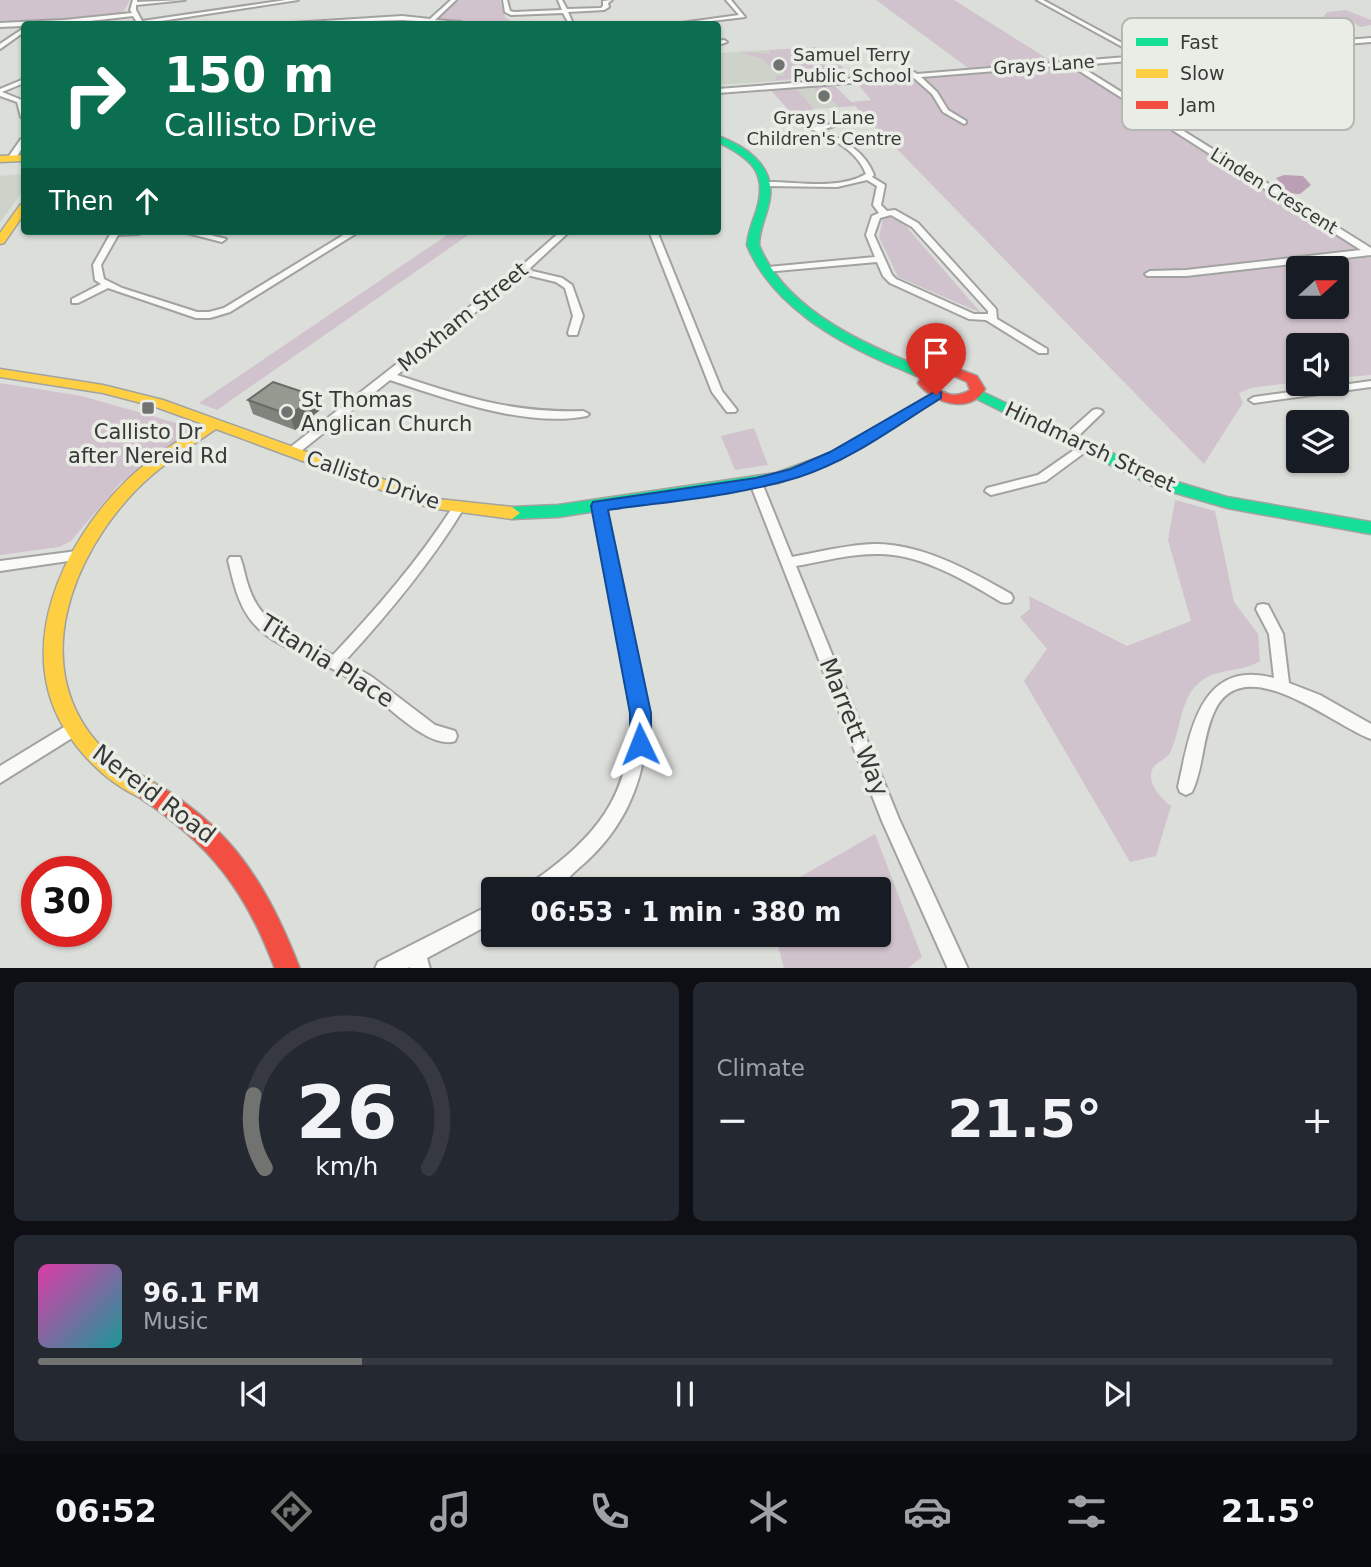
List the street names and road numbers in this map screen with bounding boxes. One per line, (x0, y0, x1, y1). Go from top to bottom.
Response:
street label: Grays Lane (993, 50, 1095, 79)
street label: Linden Crescent (1207, 143, 1342, 238)
street label: Moxham Street (393, 257, 533, 377)
street label: Hindmarsh Street (1001, 397, 1179, 497)
street label: Callisto Drive (303, 446, 443, 514)
street label: Titania Place (254, 608, 399, 713)
street label: Marrett Way (814, 654, 894, 800)
street label: Nereid Road (87, 739, 221, 849)

